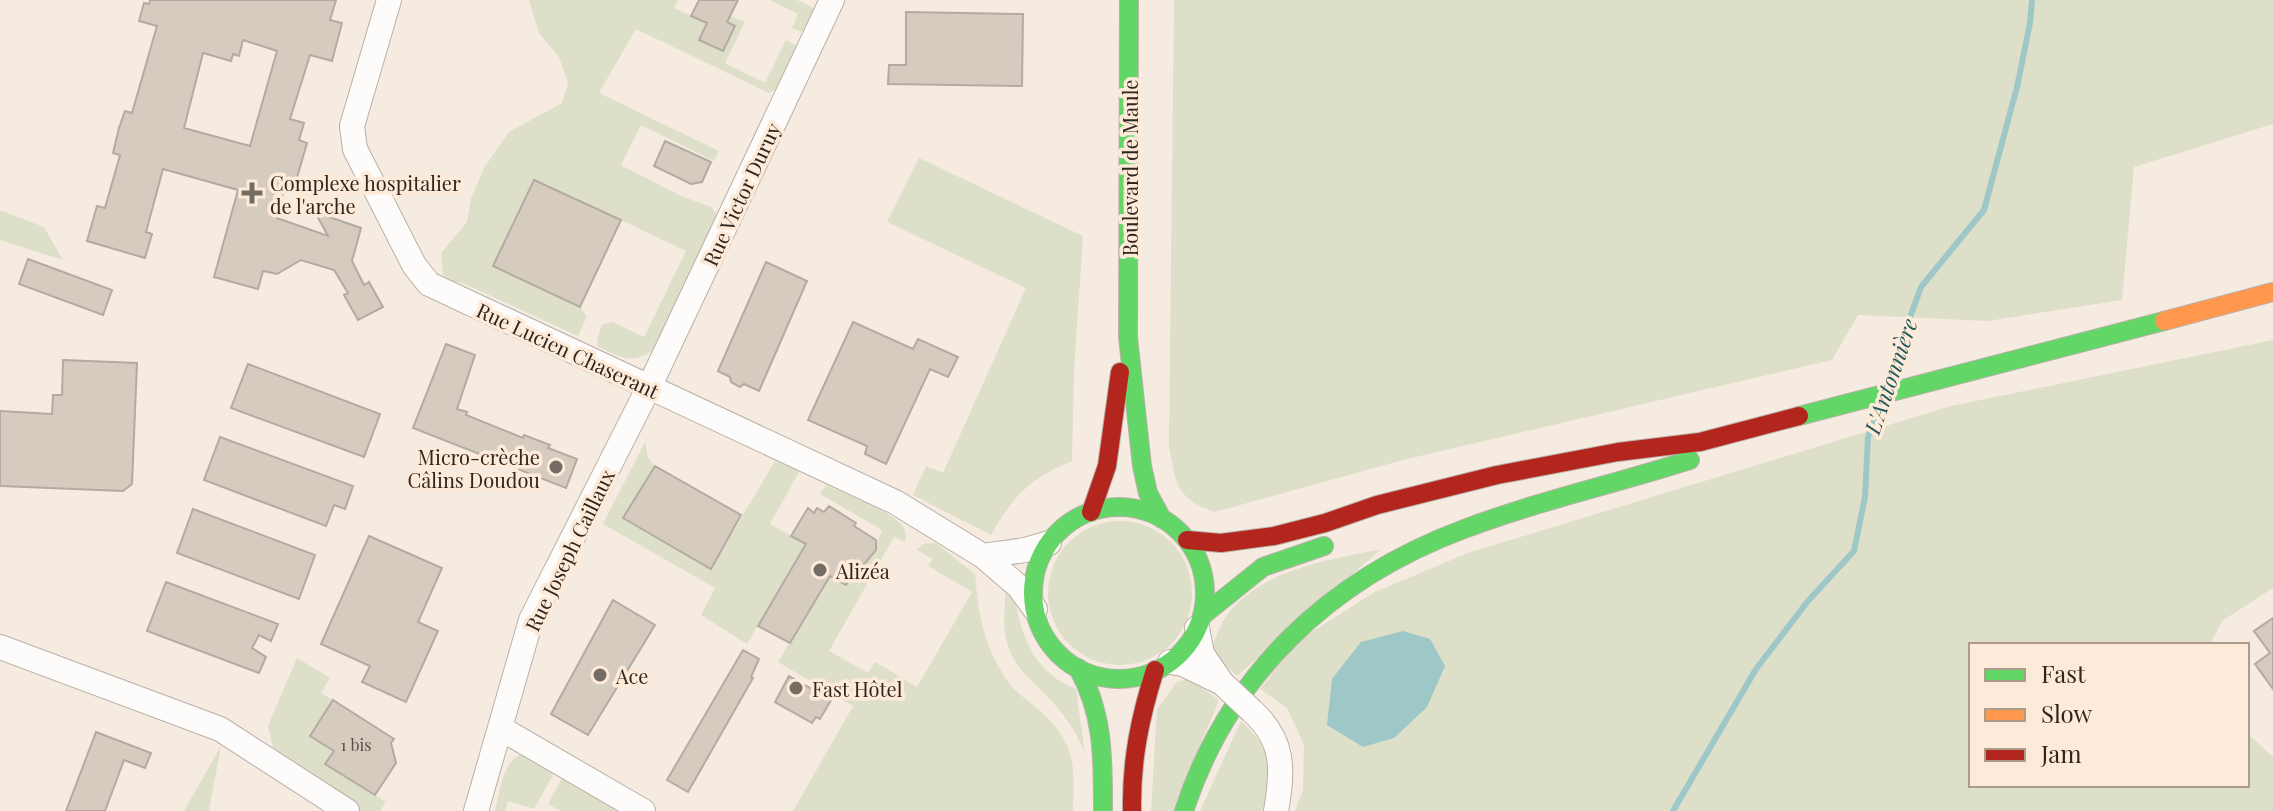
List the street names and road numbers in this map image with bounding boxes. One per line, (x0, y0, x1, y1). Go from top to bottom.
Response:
street label: Boulevard de Maule (1116, 80, 1143, 256)
street label: Rue Victor Duruy (696, 118, 786, 270)
street label: Rue Lucien Chaserant (473, 296, 664, 404)
street label: Rue Joseph Caillaux (518, 464, 620, 636)

